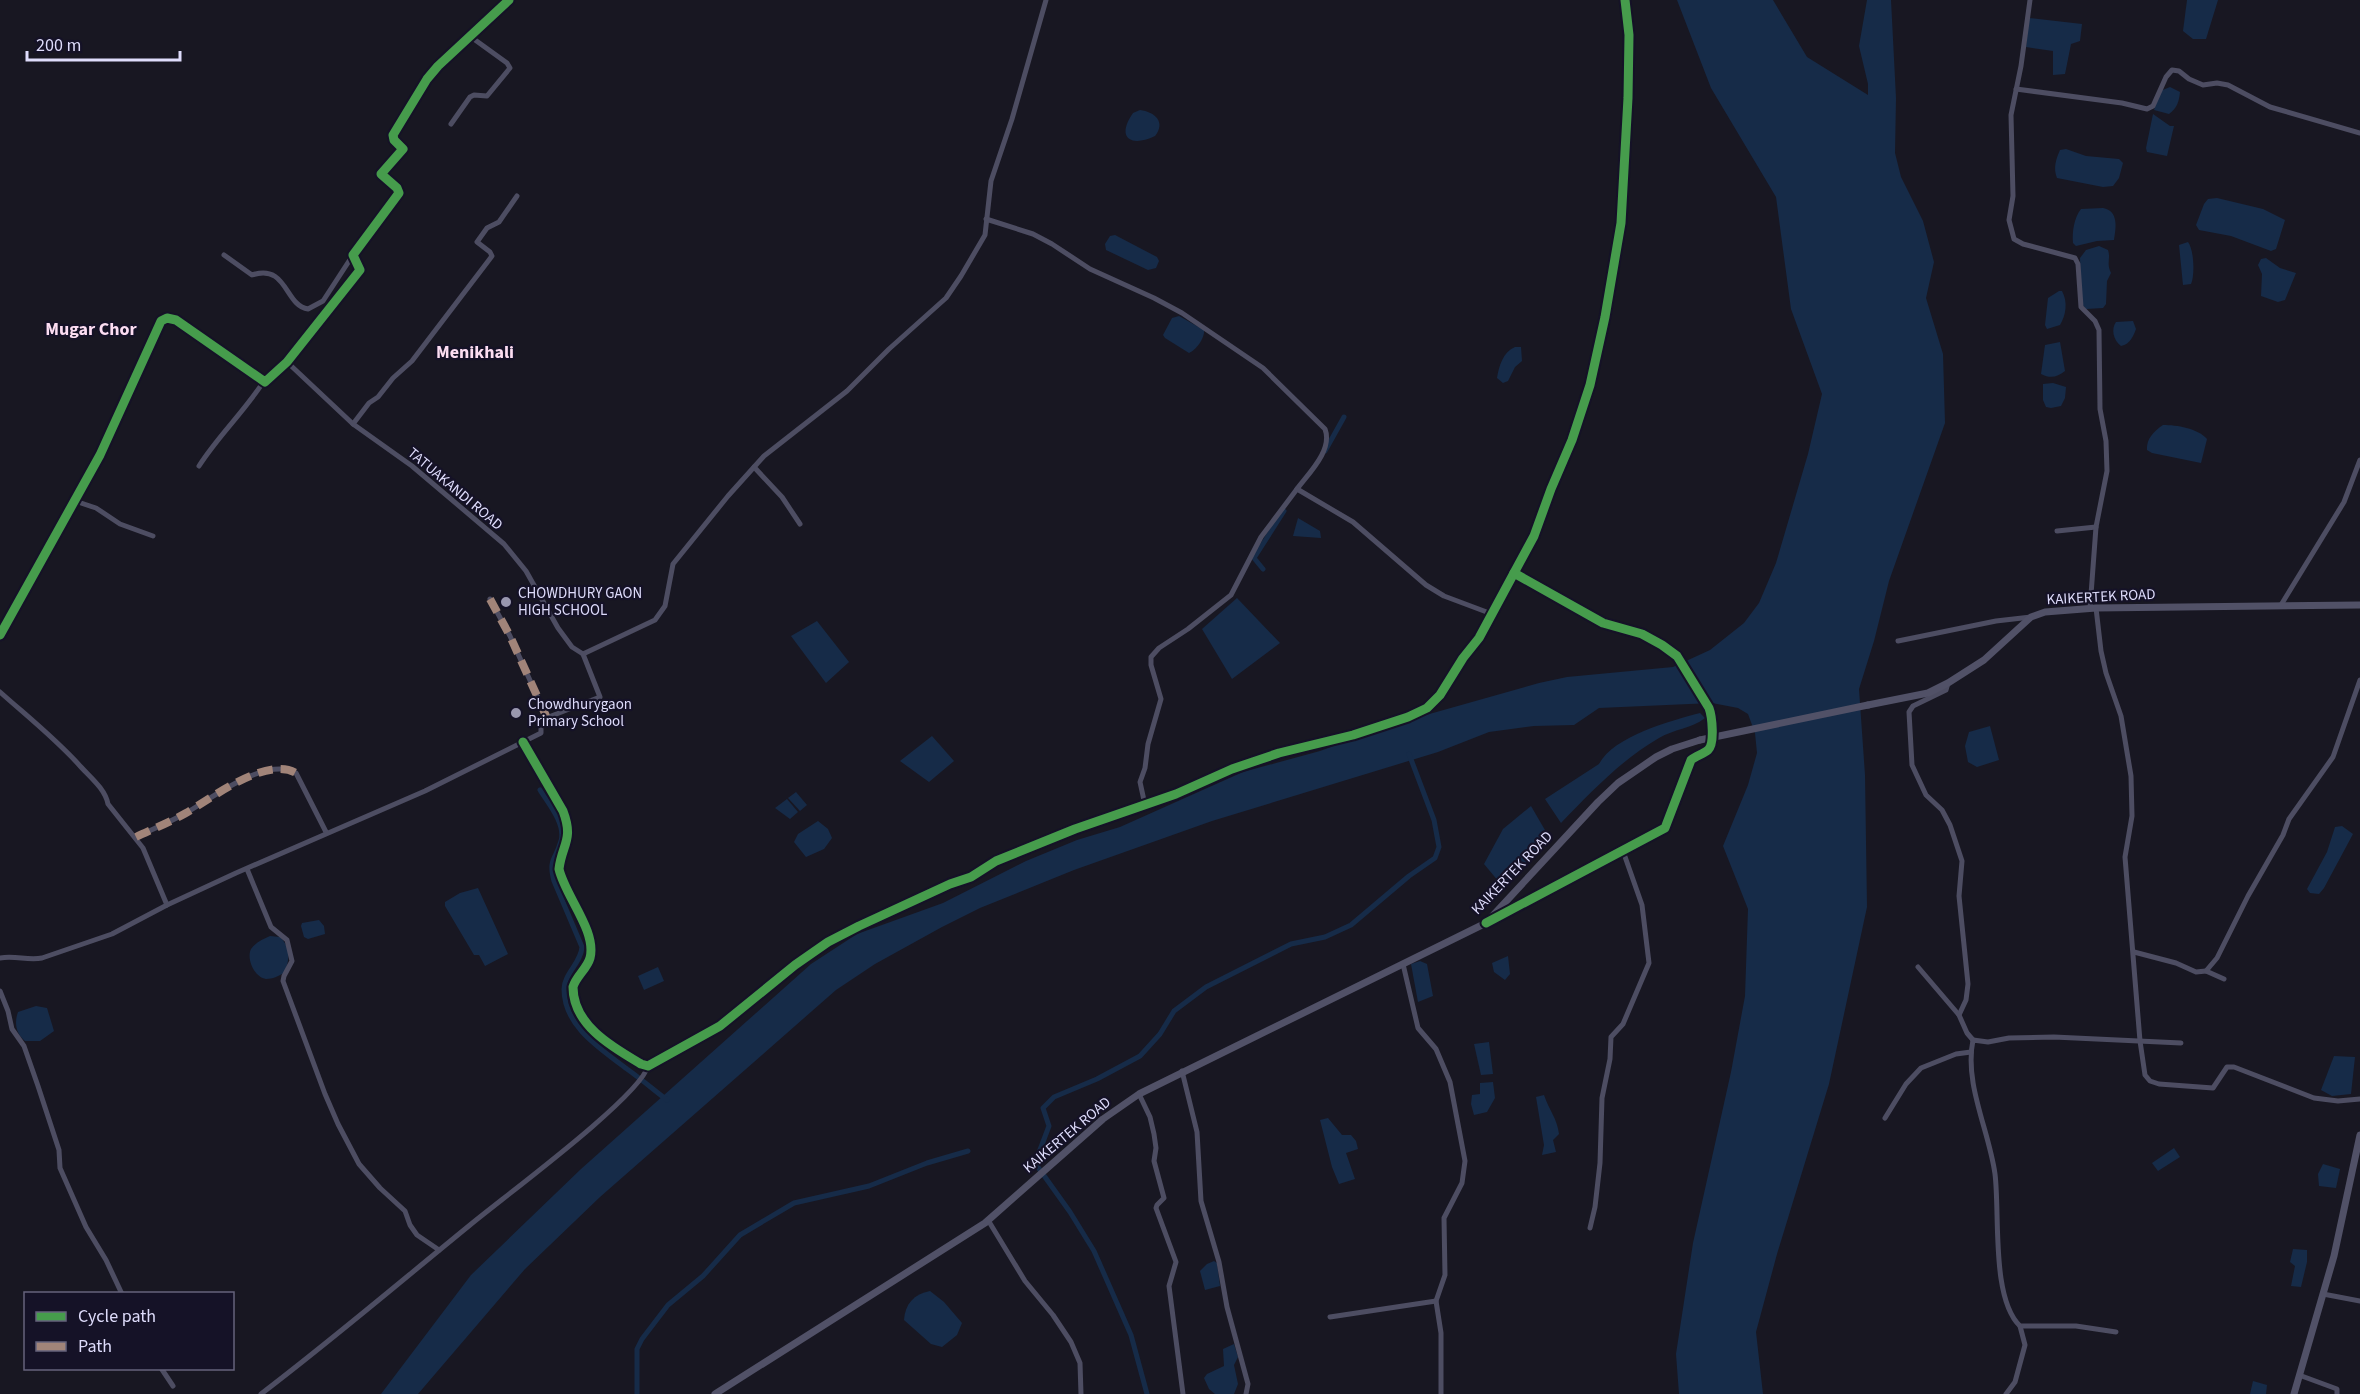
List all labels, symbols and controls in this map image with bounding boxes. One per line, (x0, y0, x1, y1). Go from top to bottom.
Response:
scale bar (27, 24, 180, 62)
text: 200 m (36, 33, 81, 58)
district label: Mugar Chor (45, 317, 138, 342)
district label: Menikhali (436, 340, 514, 365)
street label: TATUAKANDI ROAD (403, 443, 507, 535)
place label: CHOWDHURY GAON HIGH SCHOOL (518, 583, 642, 621)
street label: KAIKERTEK ROAD (2046, 584, 2156, 610)
marker: CHOWDHURY GAON HIGH SCHOOL (499, 595, 513, 609)
place label: Chowdhurygaon Primary School (528, 694, 632, 732)
marker: Chowdhurygaon Primary School (509, 706, 523, 720)
street label: KAIKERTEK ROAD (1467, 827, 1557, 919)
street label: KAIKERTEK ROAD (1019, 1092, 1115, 1178)
legend (24, 1292, 234, 1370)
text: Cycle path (78, 1304, 156, 1329)
text: Path (78, 1334, 112, 1359)

